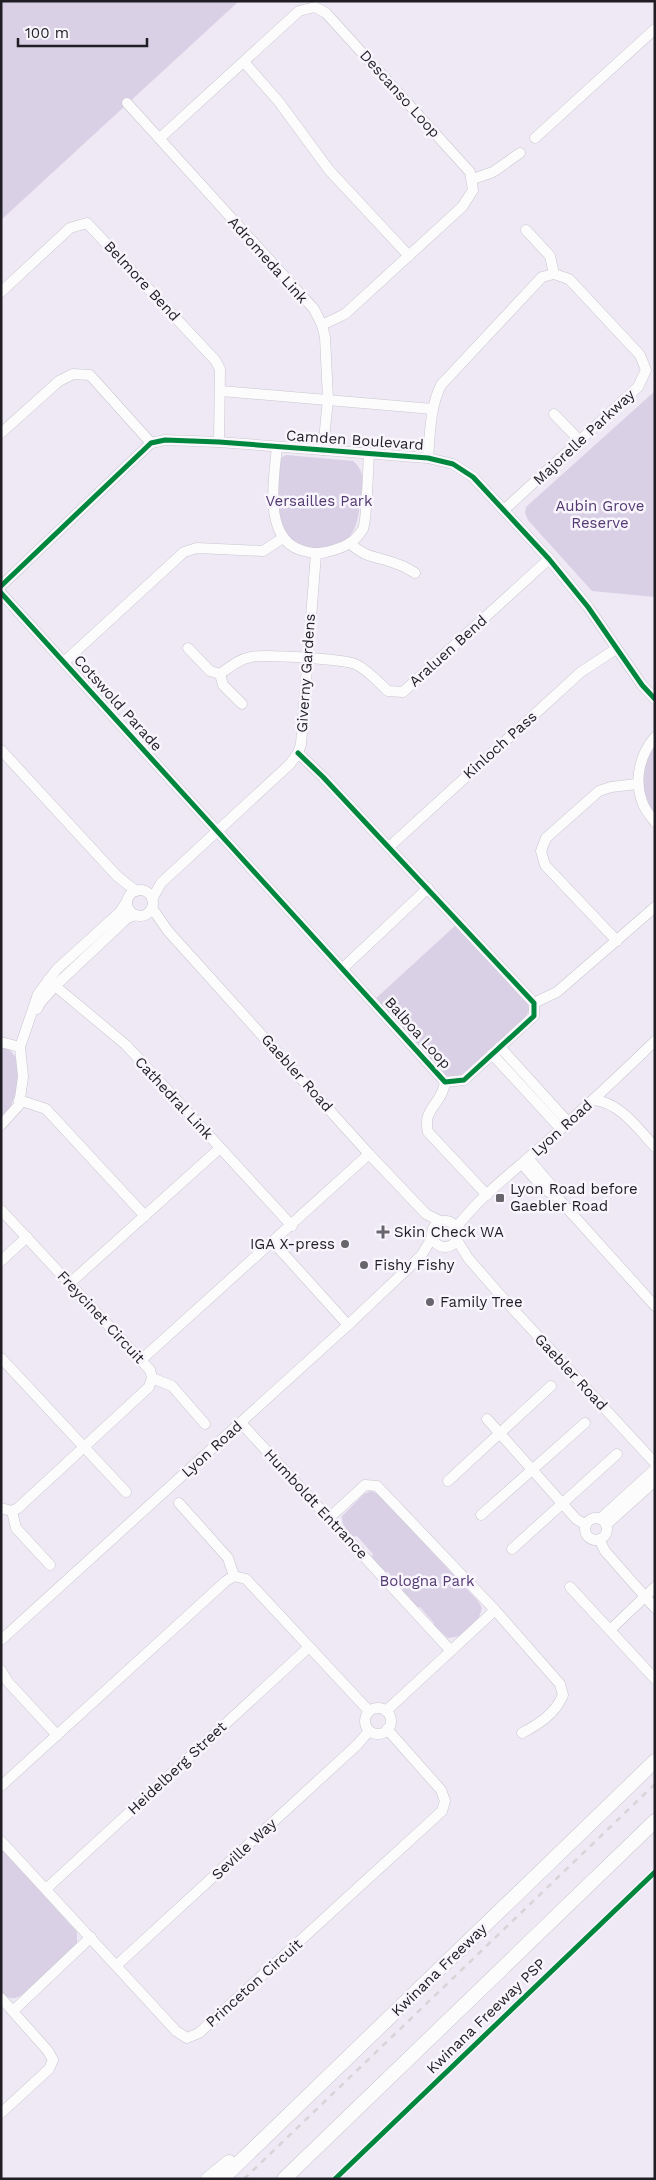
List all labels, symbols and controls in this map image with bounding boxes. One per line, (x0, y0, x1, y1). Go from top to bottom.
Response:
scale bar (18, 15, 146, 47)
text: 100 m (25, 24, 69, 42)
street label: Descanso Loop (356, 46, 444, 142)
street label: Adromeda Link (224, 213, 312, 307)
street label: Belmore Bend (100, 237, 184, 325)
street label: Majorelle Parkway (530, 385, 639, 489)
street label: Camden Boulevard (286, 426, 424, 454)
park label: Versailles Park (266, 492, 373, 510)
park label: Aubin Grove Reserve (555, 497, 645, 532)
street label: Araluen Bend (405, 611, 491, 691)
street label: Giverny Gardens (293, 613, 319, 733)
street label: Cotswold Parade (70, 651, 166, 755)
street label: Kinloch Pass (459, 707, 541, 783)
street label: Balboa Loop (381, 993, 455, 1073)
street label: Gaebler Road (257, 1030, 337, 1116)
street label: Cathedral Link (131, 1053, 217, 1143)
street label: Lyon Road (528, 1096, 596, 1160)
place label: Lyon Road before Gaebler Road (510, 1180, 638, 1215)
marker: Lyon Road before Gaebler Road (494, 1192, 506, 1204)
place label: Skin Check WA (394, 1223, 504, 1241)
marker: Skin Check WA (376, 1225, 390, 1239)
place label: IGA X-press (250, 1235, 335, 1253)
marker: IGA X-press (339, 1238, 351, 1250)
place label: Fishy Fishy (374, 1256, 455, 1274)
marker: Fishy Fishy (358, 1259, 370, 1271)
street label: Freycinet Circuit (53, 1267, 149, 1368)
place label: Family Tree (440, 1293, 523, 1311)
marker: Family Tree (424, 1296, 436, 1308)
street label: Gaebler Road (531, 1330, 611, 1414)
street label: Lyon Road (178, 1417, 246, 1481)
street label: Humboldt Entrance (260, 1445, 372, 1563)
park label: Bologna Park (379, 1572, 475, 1590)
street label: Heidelberg Street (124, 1717, 231, 1818)
street label: Seville Way (208, 1814, 280, 1884)
street label: Kwinana Freeway (387, 1920, 491, 2020)
street label: Princeton Circuit (202, 1935, 306, 2031)
street label: Kwinana Freeway PSP (423, 1954, 549, 2078)

